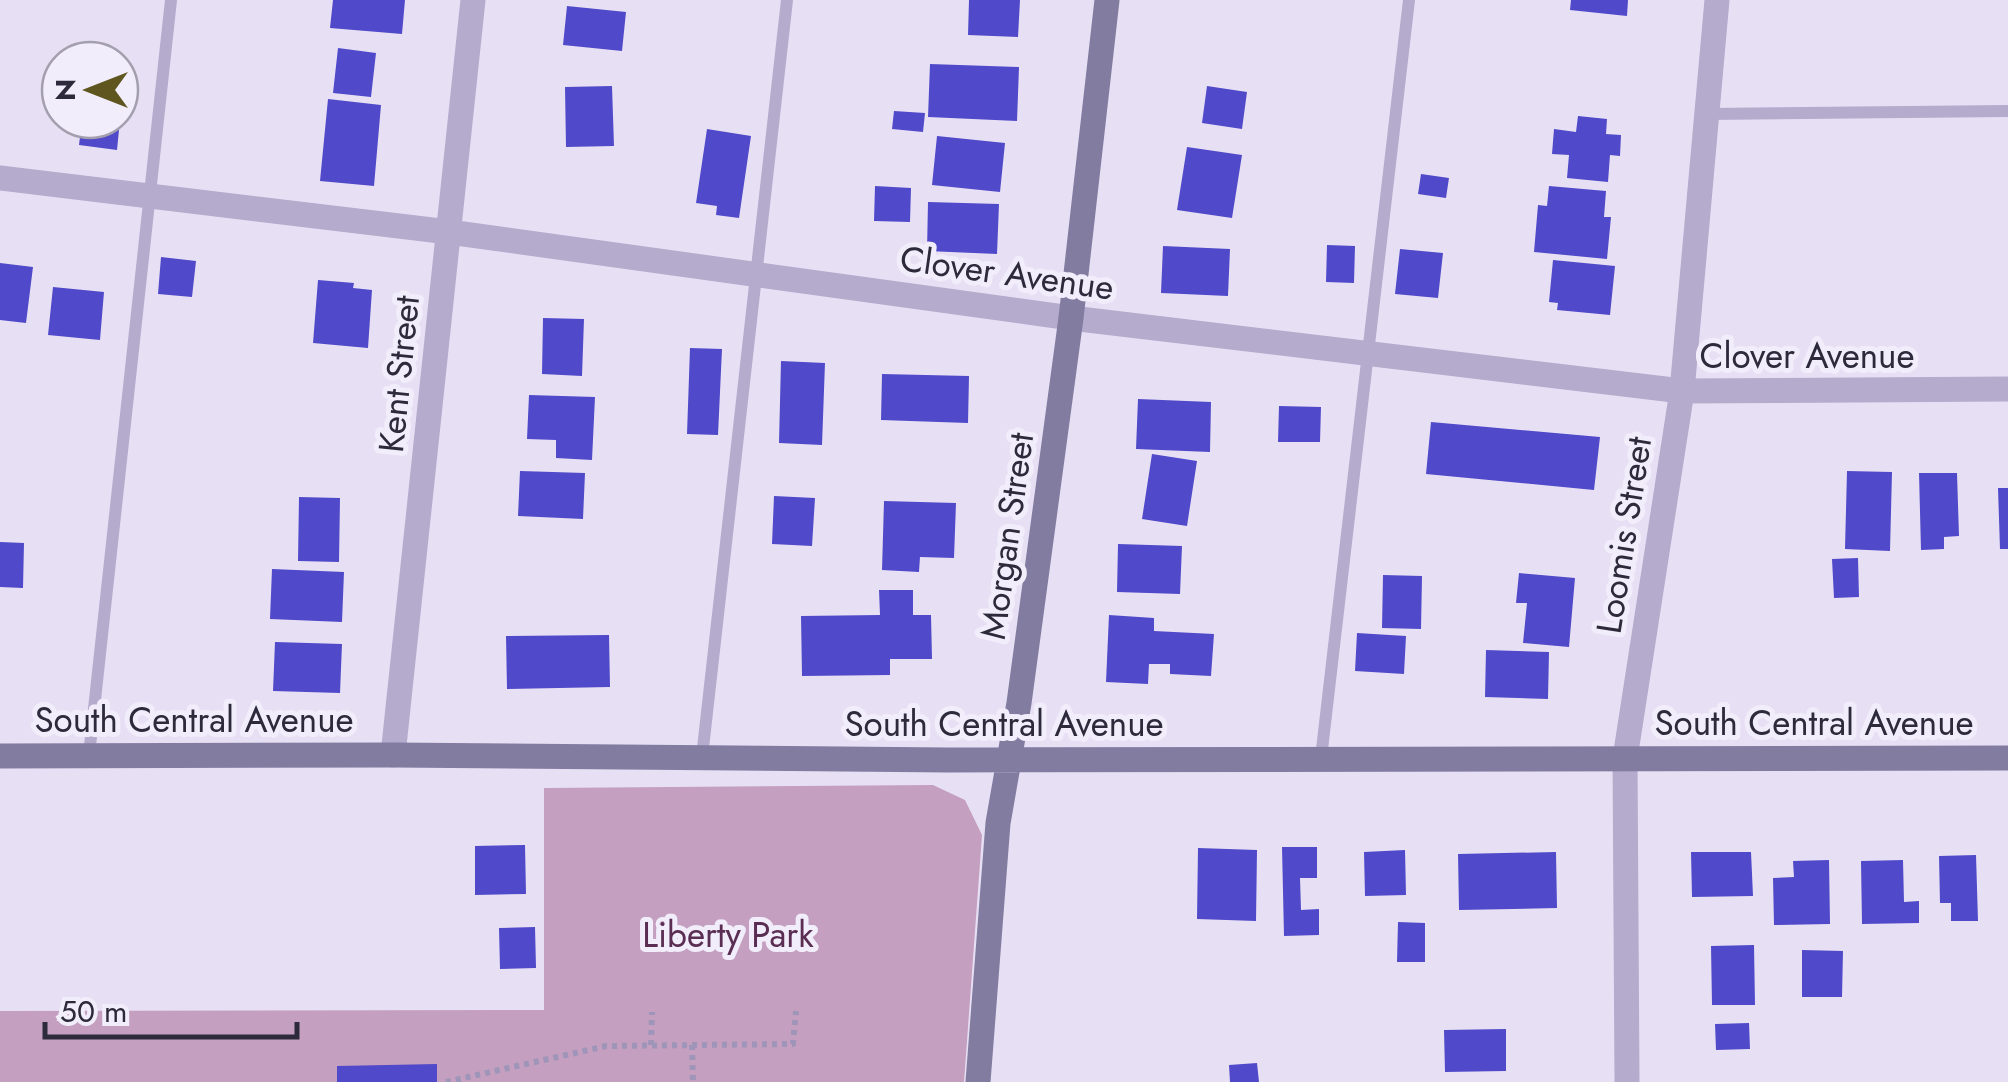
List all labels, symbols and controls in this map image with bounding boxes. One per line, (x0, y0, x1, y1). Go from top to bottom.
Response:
north arrow (40, 40, 140, 140)
text: N (45, 79, 86, 101)
street label: Clover Avenue (897, 233, 1117, 313)
street label: Kent Street (366, 292, 432, 455)
street label: Clover Avenue (1699, 331, 1915, 381)
street label: Morgan Street (968, 429, 1046, 643)
street label: Loomis Street (1584, 432, 1664, 637)
street label: South Central Avenue (34, 695, 354, 745)
street label: South Central Avenue (1654, 698, 1974, 748)
street label: South Central Avenue (844, 699, 1164, 749)
park label: Liberty Park (642, 910, 814, 960)
scale bar (45, 977, 298, 1039)
text: 50 m (60, 990, 127, 1033)

